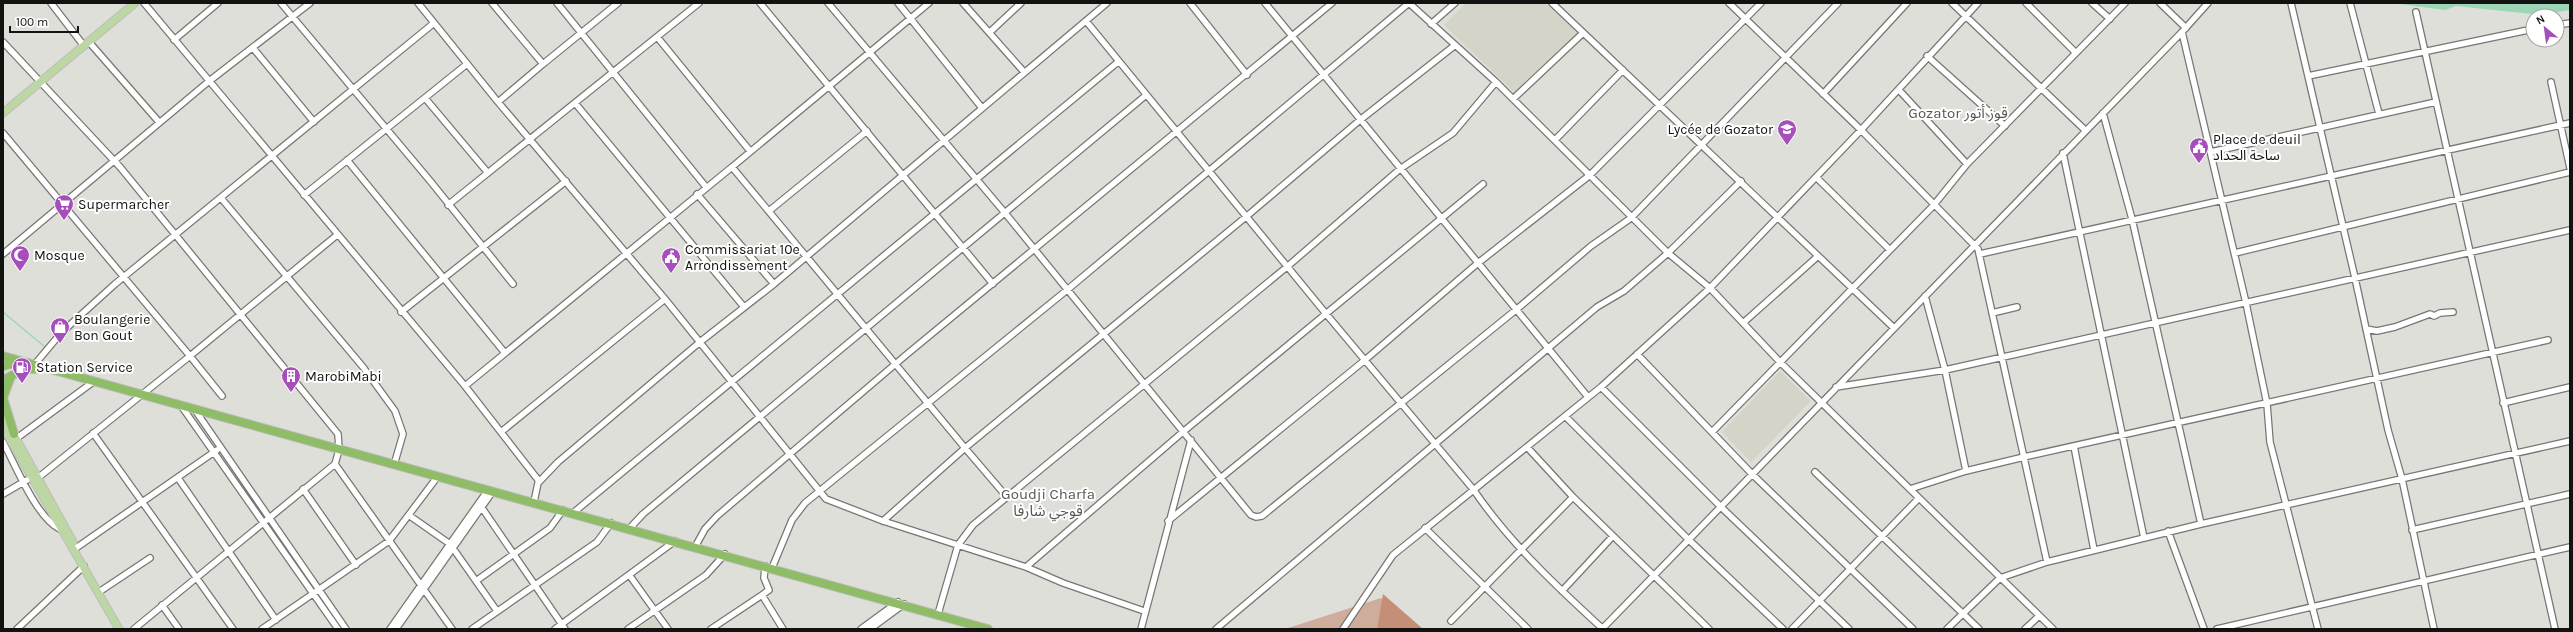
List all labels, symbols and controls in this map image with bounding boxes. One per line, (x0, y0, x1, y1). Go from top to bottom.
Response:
scale bar (10, 8, 78, 34)
north arrow (2525, 8, 2565, 48)
text: N (2534, 12, 2547, 27)
text: 100 m (16, 15, 48, 29)
district label: Gozator قوز أتور (1908, 104, 2008, 122)
school or university icon: Lycée de Gozator (1776, 118, 1798, 146)
place label: Lycée de Gozator (1668, 121, 1774, 138)
place label: Place de deuil ساحة الحداد (2213, 131, 2301, 164)
public building icon: Place de deuil ساحة الحداد (2188, 136, 2210, 164)
supermarket icon: Supermarcher (53, 193, 75, 221)
place label: Supermarcher (78, 196, 170, 213)
place label: Commissariat 10e Arrondissement (685, 241, 800, 274)
mosque icon: Mosque (9, 244, 31, 272)
public building icon: Commissariat 10e Arrondissement (660, 246, 682, 274)
place label: Mosque (34, 247, 85, 264)
place label: Boulangerie Bon Gout (74, 311, 150, 344)
shop icon: Boulangerie Bon Gout (49, 316, 71, 344)
fuel station icon: Station Service (11, 356, 33, 384)
place label: Station Service (36, 359, 133, 376)
building icon: MarobiMabi (280, 365, 302, 393)
place label: MarobiMabi (305, 368, 382, 385)
district label: Goudji Charfa قوجي شارفا (1001, 485, 1095, 522)

